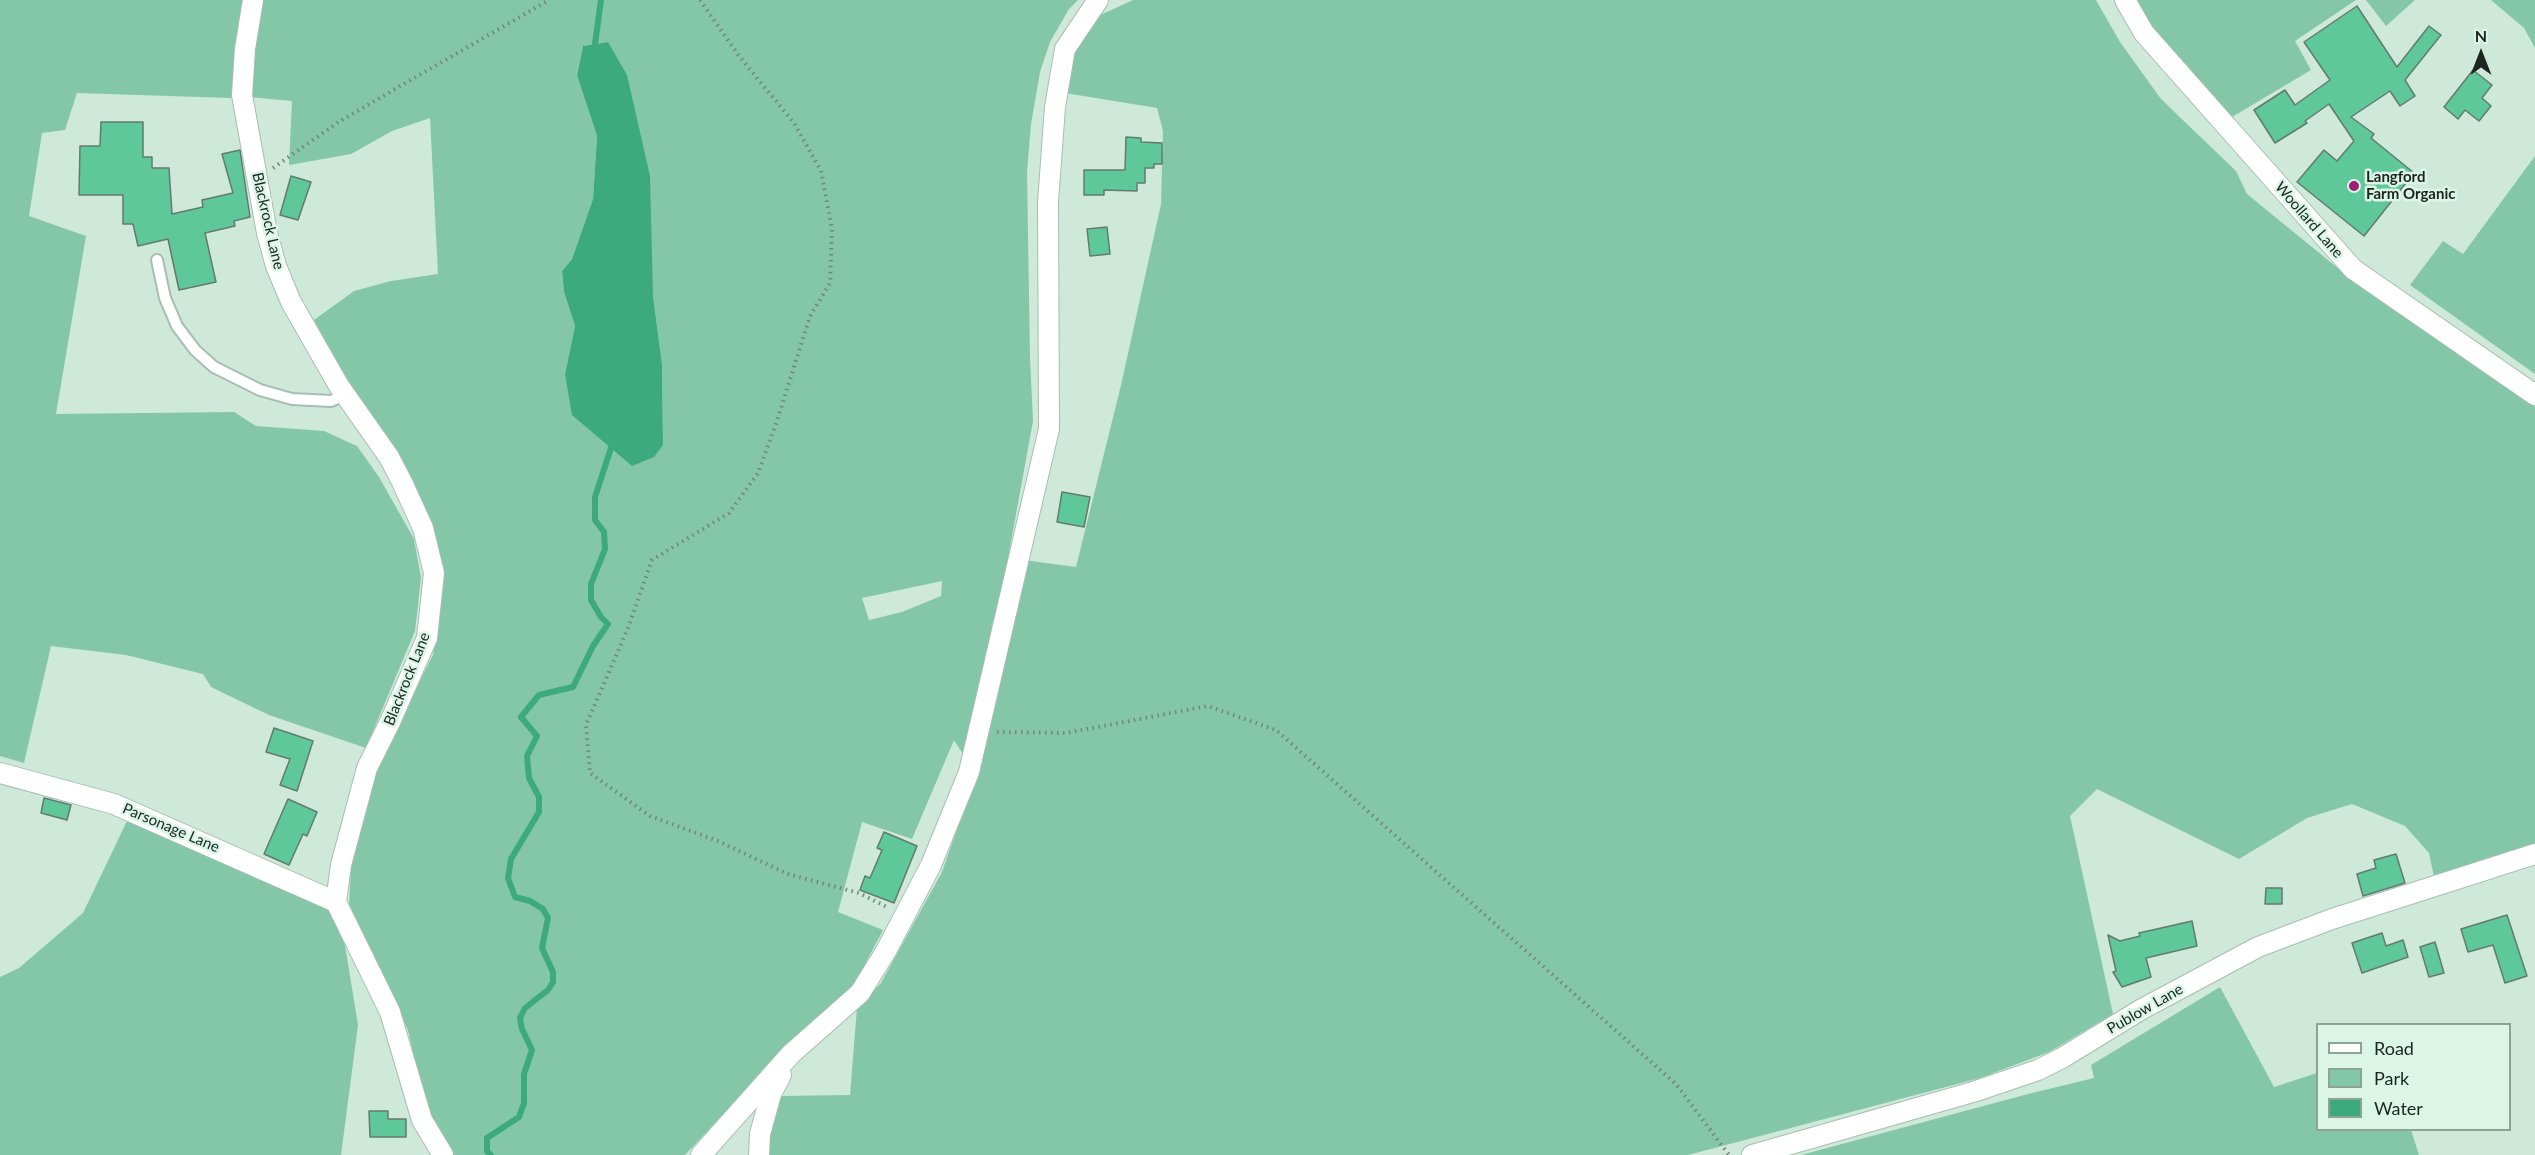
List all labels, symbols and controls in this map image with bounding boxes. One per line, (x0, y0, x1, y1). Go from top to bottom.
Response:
north arrow (2451, 24, 2511, 84)
text: N (2475, 26, 2487, 45)
place label: Langford Farm Organic (2366, 168, 2455, 203)
street label: Blackrock Lane (248, 171, 288, 271)
street label: Woollard Lane (2271, 178, 2347, 262)
marker: Langford Farm Organic (2347, 179, 2361, 193)
street label: Blackrock Lane (380, 630, 434, 728)
street label: Parsonage Lane (120, 800, 222, 856)
street label: Publow Lane (2104, 980, 2186, 1038)
legend (2316, 1023, 2511, 1131)
text: Road (2374, 1037, 2414, 1059)
text: Park (2374, 1067, 2409, 1089)
text: Water (2374, 1097, 2423, 1119)

